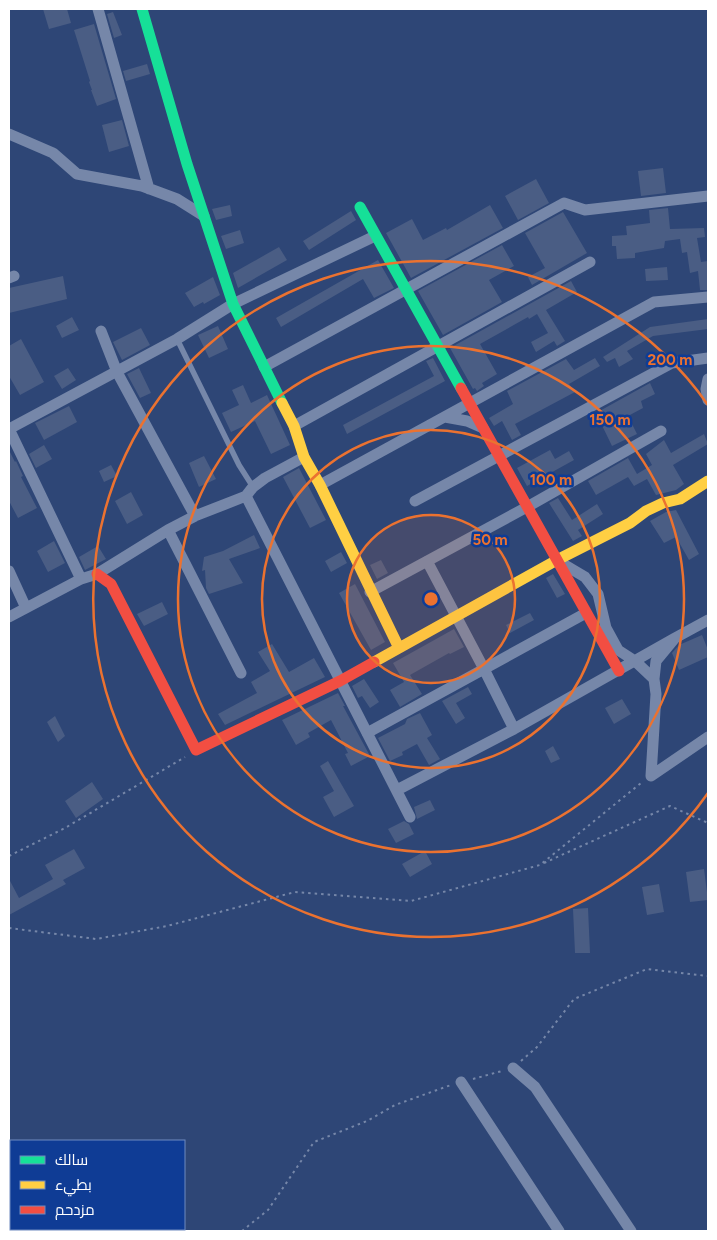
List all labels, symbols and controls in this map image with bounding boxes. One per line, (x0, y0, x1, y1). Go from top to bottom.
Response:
text: 200 m (648, 351, 692, 369)
text: 150 m (589, 411, 631, 429)
text: 100 m (530, 471, 572, 489)
text: 50 m (472, 531, 508, 549)
centre of rings (422, 590, 440, 608)
legend (10, 1140, 185, 1230)
text: سالك (55, 1151, 88, 1169)
text: بطيء (55, 1176, 92, 1197)
text: مزدحم (55, 1201, 95, 1220)

